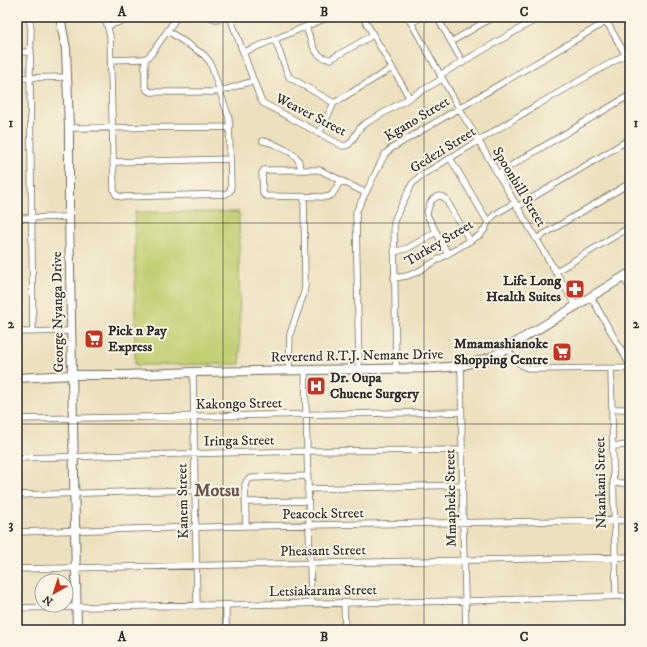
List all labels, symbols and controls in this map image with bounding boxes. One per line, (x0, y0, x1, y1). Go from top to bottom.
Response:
text: A (117, 4, 127, 20)
text: B (320, 4, 328, 20)
text: C (520, 4, 529, 20)
street label: Weaver Street (272, 89, 350, 141)
street label: Kgano Street (381, 92, 453, 145)
text: 1 (9, 115, 14, 131)
text: 1 (634, 115, 639, 131)
street label: Gedezi Street (407, 122, 480, 177)
street label: Spoonbill Street (488, 144, 550, 231)
street label: Turkey Street (401, 215, 477, 271)
street label: George Nyanga Drive (48, 251, 68, 373)
place label: Life Long Health Suites (486, 272, 562, 306)
pharmacy icon: Life Long Health Suites (564, 278, 586, 300)
text: 2 (8, 316, 15, 332)
text: 2 (633, 316, 640, 332)
place label: Pick n Pay Express (108, 322, 167, 356)
supermarket icon: Pick n Pay Express (83, 328, 105, 350)
place label: Mmamashianoke Shopping Centre (454, 335, 548, 369)
supermarket icon: Mmamashianoke Shopping Centre (551, 341, 573, 363)
street label: Reverend R.T.J. Nemane Drive (271, 345, 444, 367)
place label: Dr. Oupa Chuene Surgery (330, 369, 419, 403)
hospital icon: Dr. Oupa Chuene Surgery (305, 375, 327, 397)
street label: Kakongo Street (196, 394, 283, 414)
street label: Iringa Street (203, 431, 275, 451)
street label: Nkankani Street (591, 437, 611, 529)
street label: Mmapheke Street (441, 448, 461, 547)
street label: Kanem Street (173, 463, 193, 539)
district label: Motsu (194, 480, 240, 502)
street label: Peacock Street (282, 504, 364, 524)
text: 3 (9, 517, 14, 533)
text: 3 (634, 517, 639, 533)
street label: Pheasant Street (280, 541, 366, 561)
north arrow (34, 573, 74, 613)
street label: Letsiakarana Street (269, 581, 378, 601)
text: N (40, 592, 56, 608)
text: A (117, 629, 127, 645)
text: B (320, 629, 328, 645)
text: C (520, 629, 529, 645)

